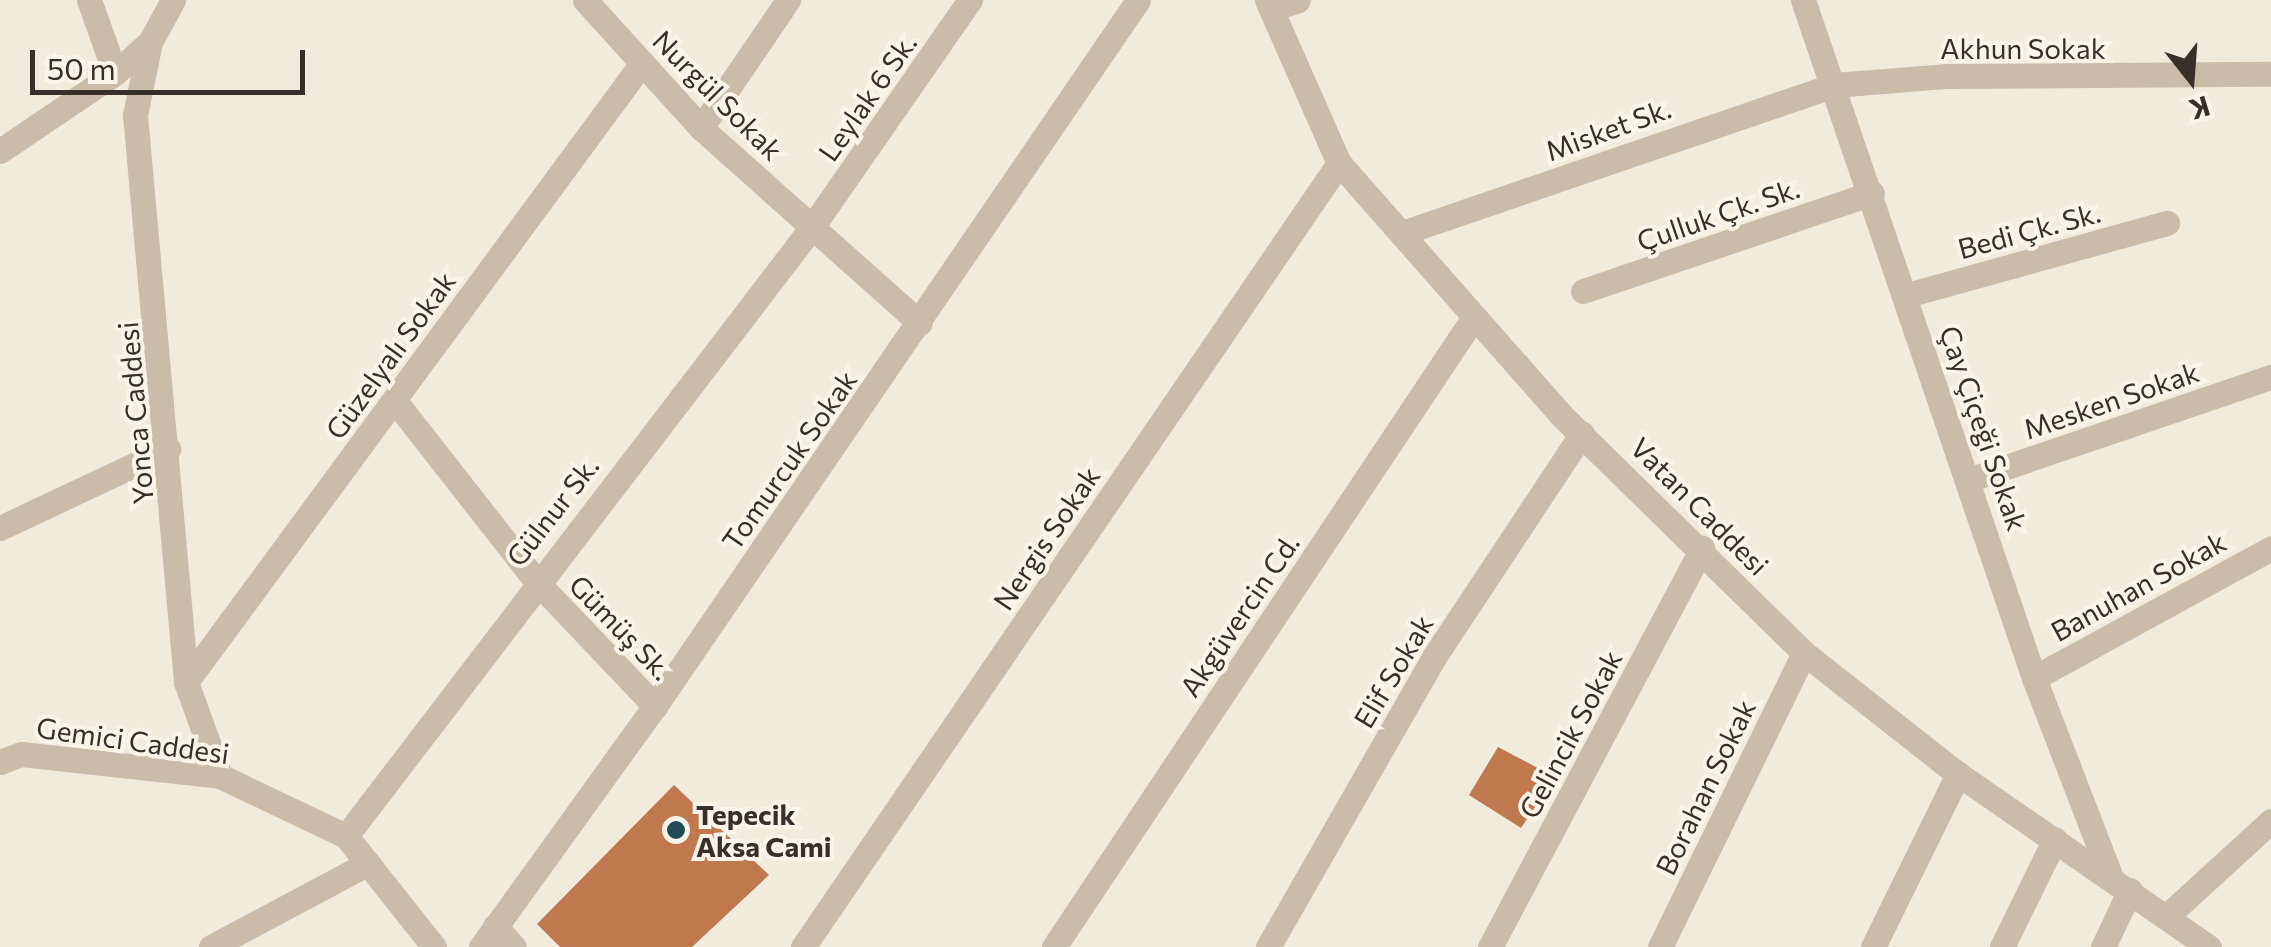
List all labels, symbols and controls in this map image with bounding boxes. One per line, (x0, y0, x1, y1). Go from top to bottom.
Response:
street label: Nurgül Sokak (646, 23, 790, 167)
street label: Leylak 6 Sk. (811, 27, 923, 167)
scale bar (35, 30, 310, 92)
north arrow (2141, 30, 2241, 130)
street label: Akhun Sokak (1940, 31, 2106, 65)
text: 50 m (47, 49, 116, 86)
text: K (2185, 90, 2214, 128)
street label: Misket Sk. (1541, 91, 1675, 167)
street label: Çulluk Çk. Sk. (1632, 170, 1804, 258)
street label: Bedi Çk. Sk. (1954, 195, 2104, 265)
street label: Güzelyalı Sokak (318, 265, 462, 445)
street label: Yonca Caddesi (110, 320, 160, 506)
street label: Çay Çiçeği Sokak (1933, 321, 2035, 535)
street label: Mesken Sokak (2019, 354, 2203, 446)
street label: Tomurcuk Sokak (715, 364, 863, 556)
street label: Vatan Caddesi (1624, 430, 1776, 582)
street label: Gülnur Sk. (499, 450, 605, 572)
street label: Nergis Sokak (986, 460, 1106, 616)
street label: Banuhan Sokak (2045, 524, 2231, 648)
street label: Akgüvercin Cd. (1172, 527, 1306, 703)
street label: Gümüş Sk. (563, 568, 679, 686)
street label: Elif Sokak (1346, 609, 1440, 733)
street label: Gelincik Sokak (1512, 644, 1628, 824)
street label: Borahan Sokak (1648, 694, 1762, 880)
street label: Gemici Caddesi (35, 710, 231, 770)
place label: Tepecik Aksa Cami (696, 797, 831, 863)
marker: Tepecik Aksa Cami (665, 819, 687, 841)

